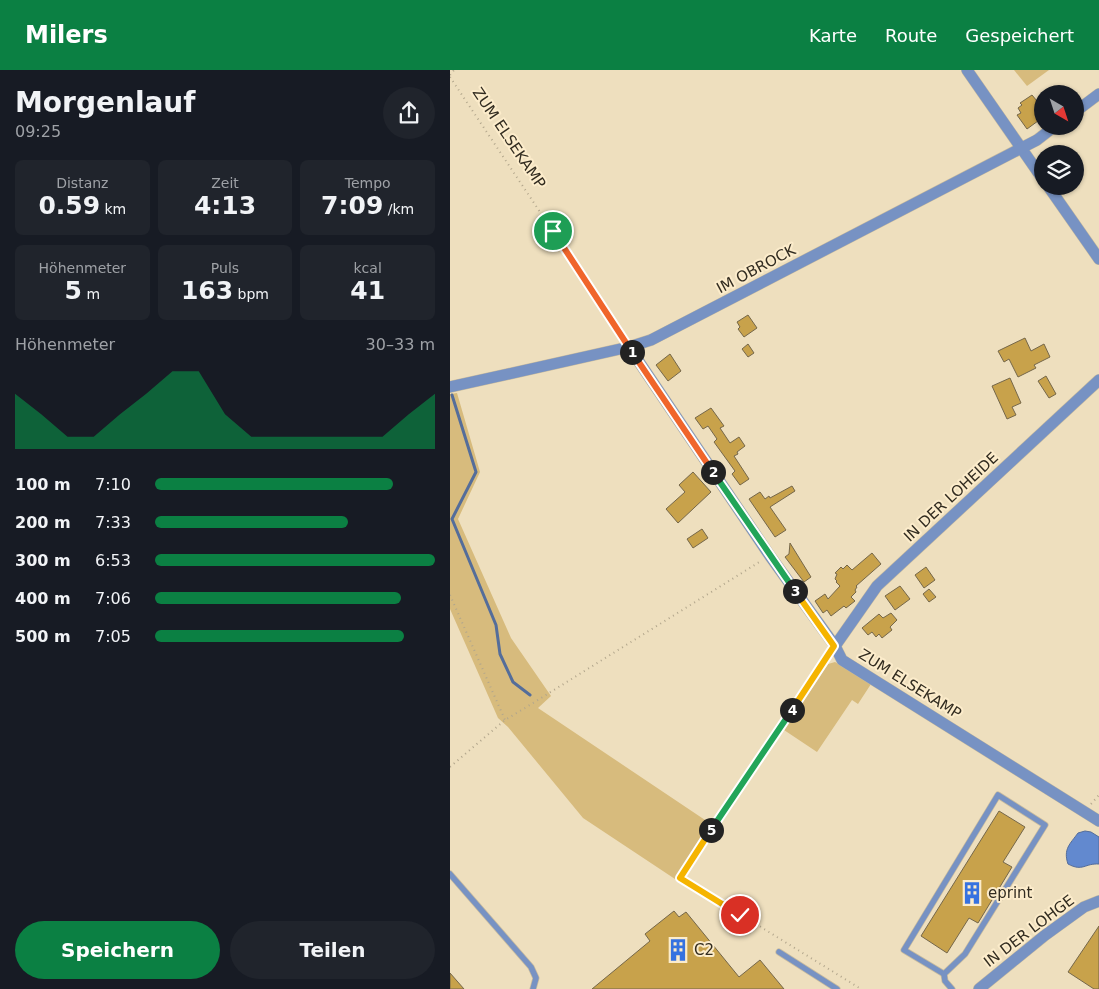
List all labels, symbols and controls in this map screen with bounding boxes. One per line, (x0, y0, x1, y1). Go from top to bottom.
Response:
text: Milers (25, 21, 108, 49)
text: Karte (809, 25, 857, 46)
text: Route (885, 25, 937, 46)
text: Gespeichert (965, 25, 1074, 46)
street label: ZUM ELSEKAMP (469, 84, 549, 192)
north arrow (1034, 85, 1084, 135)
map controls (1034, 85, 1084, 195)
text: Morgenlauf (15, 86, 195, 119)
button: share (383, 87, 435, 139)
text: 09:25 (15, 122, 61, 141)
button: layers (1034, 145, 1084, 195)
text: Distanz (56, 175, 108, 191)
text: Zeit (211, 175, 239, 191)
text: Tempo (345, 175, 391, 191)
text: 0.59 (38, 191, 100, 220)
text: 4:13 (194, 191, 256, 220)
text: 7:09 (321, 191, 383, 220)
text: km (100, 201, 126, 217)
text: /km (383, 201, 414, 217)
pin (532, 210, 574, 252)
icon: arrive (539, 217, 567, 245)
street label: IM OBROCK (713, 240, 800, 297)
text: Höhenmeter (39, 260, 126, 276)
text: Puls (211, 260, 239, 276)
text: kcal (354, 260, 382, 276)
text: 5 (65, 276, 82, 305)
text: 163 (181, 276, 233, 305)
text: 41 (350, 276, 385, 305)
text: m (82, 286, 100, 302)
text: bpm (233, 286, 269, 302)
text: Höhenmeter (15, 335, 115, 354)
text: 30–33 m (366, 335, 435, 354)
pin: 1 (620, 340, 644, 364)
text: 1 (628, 344, 637, 360)
street label: IN DER LOHEIDE (900, 449, 1002, 545)
pin: 2 (700, 460, 726, 484)
text: 2 (709, 464, 718, 480)
text: 100 m (15, 475, 71, 494)
text: 7:10 (95, 475, 131, 494)
text: 200 m (15, 513, 71, 532)
text: 7:33 (95, 513, 131, 532)
text: 300 m (15, 551, 71, 570)
text: 6:53 (95, 551, 131, 570)
pin: 3 (782, 578, 808, 604)
text: 3 (791, 583, 800, 599)
text: 400 m (15, 589, 71, 608)
text: 7:06 (95, 589, 131, 608)
text: 500 m (15, 627, 71, 646)
text: 7:05 (95, 627, 131, 646)
street label: ZUM ELSEKAMP (855, 645, 965, 723)
pin: 4 (780, 698, 804, 722)
text: 4 (788, 702, 797, 718)
pin: 5 (698, 818, 724, 842)
text: 5 (707, 822, 716, 838)
building icon: eprint (959, 880, 985, 906)
place label: eprint (988, 884, 1033, 902)
street label: IN DER LOHGE (980, 891, 1078, 971)
pin (719, 894, 761, 936)
icon: check (726, 901, 754, 929)
button: Speichern (15, 921, 220, 979)
button: Teilen (230, 921, 435, 979)
building icon: C2 (665, 937, 691, 963)
place label: C2 (694, 941, 714, 959)

